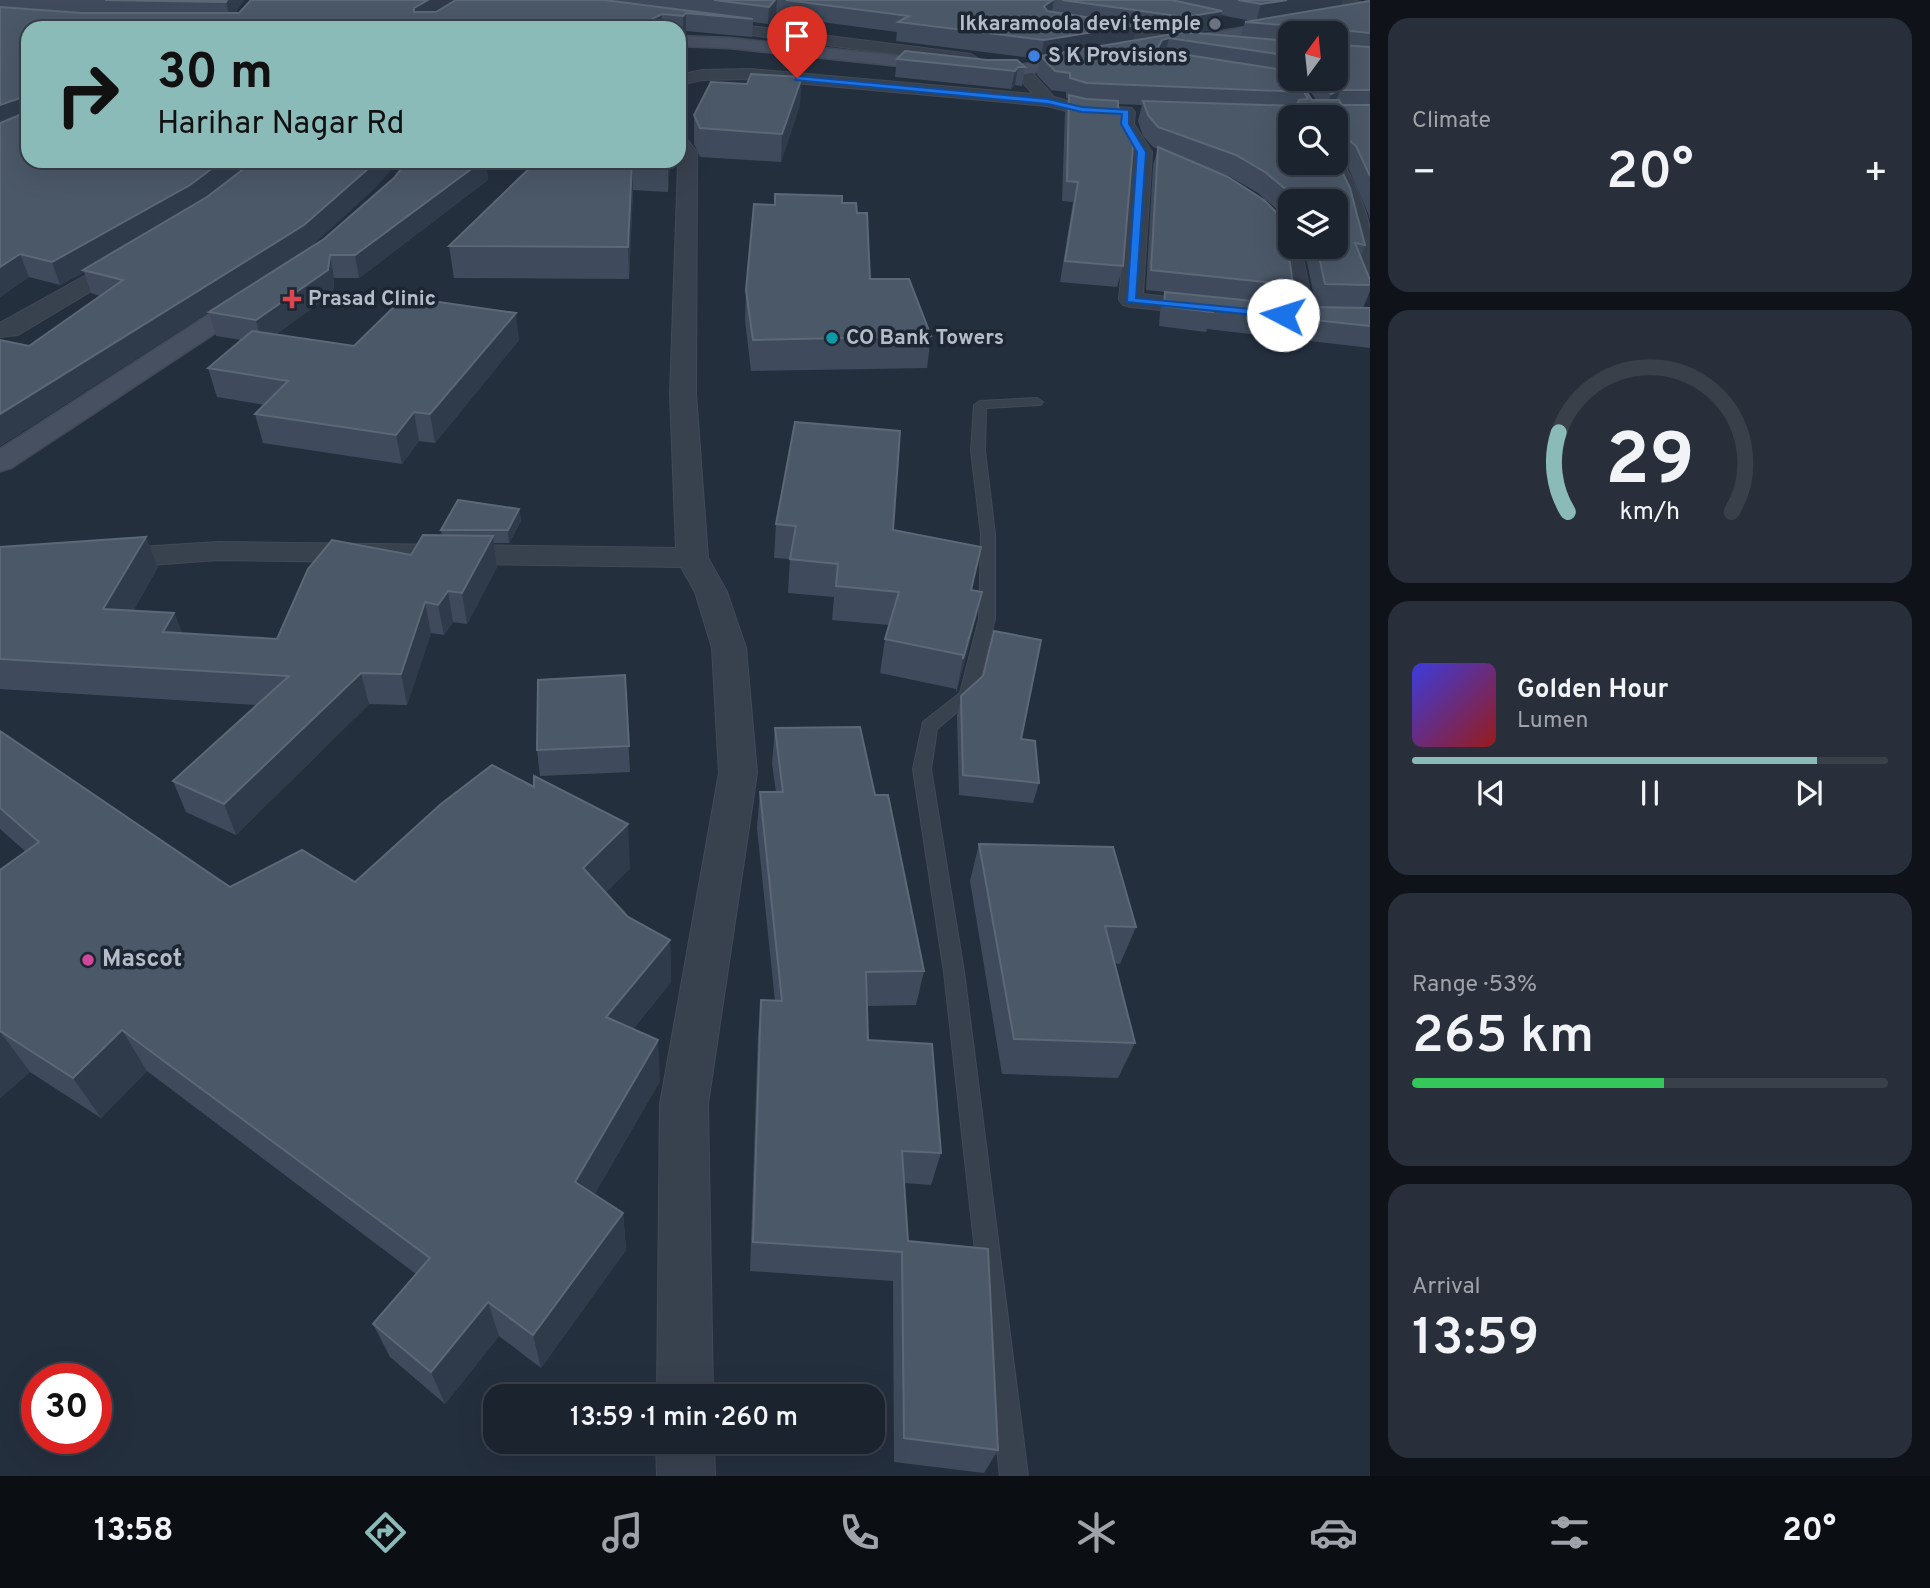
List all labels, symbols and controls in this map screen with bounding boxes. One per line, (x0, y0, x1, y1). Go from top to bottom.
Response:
pin (767, 6, 827, 78)
place label: Ikkaramoola devi temple (959, 11, 1201, 38)
marker: Ikkaramoola devi temple (1207, 16, 1223, 32)
icon: arrive (778, 17, 816, 55)
north arrow (1278, 21, 1348, 91)
map controls (1278, 21, 1348, 259)
place label: S K Provisions (1048, 43, 1188, 70)
text: 30 m (157, 44, 273, 106)
marker: S K Provisions (1026, 48, 1042, 64)
icon: right (42, 49, 133, 140)
text: Harihar Nagar Rd (157, 105, 404, 145)
button: search (1278, 105, 1348, 175)
text: Climate (1412, 107, 1491, 136)
text: 20° (1606, 141, 1694, 207)
text: − (1412, 150, 1437, 199)
text: + (1863, 150, 1888, 199)
button: layers (1278, 189, 1348, 259)
position arrow (1246, 278, 1320, 352)
place label: Prasad Clinic (308, 286, 436, 313)
marker: Prasad Clinic (282, 289, 302, 309)
place label: CO Bank Towers (846, 325, 1004, 352)
marker: CO Bank Towers (824, 330, 840, 346)
text: 29 (1605, 419, 1695, 511)
text: km/h (1620, 497, 1680, 529)
text: Golden Hour (1517, 674, 1668, 707)
text: Lumen (1517, 707, 1588, 736)
icon: previous (1472, 774, 1510, 812)
icon: pause (1631, 774, 1669, 812)
icon: next (1790, 774, 1828, 812)
place label: Mascot (102, 945, 182, 975)
marker: Mascot (80, 952, 96, 968)
text: Range · 53% (1412, 971, 1537, 1000)
text: 265 km (1412, 1005, 1594, 1071)
text: Arrival (1412, 1273, 1481, 1302)
text: 13:59 (1412, 1307, 1539, 1373)
speed limit sign: 30 (21, 1363, 112, 1454)
text: 13:59 · 1 min · 260 m (570, 1402, 798, 1435)
icon: directions (361, 1508, 410, 1557)
icon: music (598, 1508, 647, 1557)
icon: phone (835, 1508, 884, 1557)
icon: climate (1072, 1508, 1121, 1557)
icon: car (1309, 1508, 1358, 1557)
icon: filters (1545, 1508, 1594, 1557)
text: 13:58 (94, 1512, 173, 1552)
text: 20° (1782, 1512, 1836, 1552)

